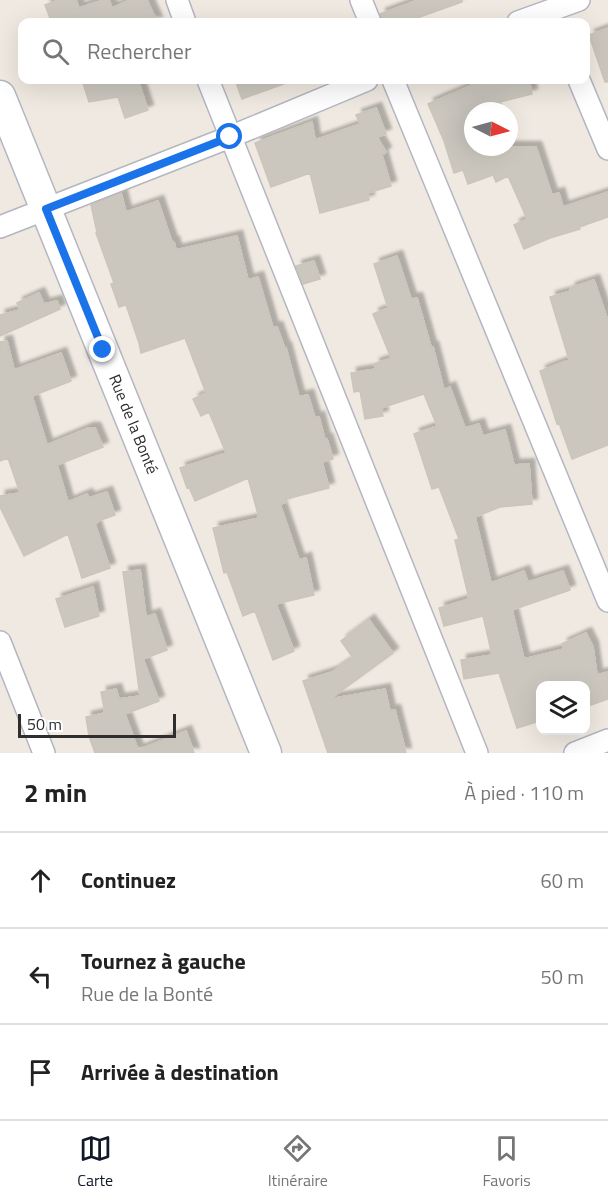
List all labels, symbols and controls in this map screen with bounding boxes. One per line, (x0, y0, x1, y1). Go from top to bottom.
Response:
search box (18, 18, 590, 84)
text: Rechercher (87, 34, 192, 68)
icon: search (39, 35, 72, 68)
north arrow (464, 102, 518, 156)
route start (216, 123, 242, 149)
route end (89, 336, 115, 362)
street label: Rue de la Bonté (103, 370, 165, 478)
map controls (536, 681, 590, 735)
button: layers (536, 681, 590, 735)
scale bar (18, 711, 176, 738)
text: 50 m (27, 712, 62, 736)
text: 2 min (24, 773, 87, 812)
text: À pied · 110 m (464, 777, 584, 808)
text: Continuez (81, 863, 176, 897)
icon: ahead (24, 864, 57, 897)
text: 60 m (540, 865, 584, 896)
text: Tournez à gauche (81, 944, 246, 978)
icon: left (24, 960, 57, 993)
text: 50 m (540, 961, 584, 992)
text: Rue de la Bonté (81, 978, 213, 1009)
text: Arrivée à destination (81, 1055, 279, 1089)
icon: arrive (24, 1056, 57, 1089)
tab: Carte (77, 1132, 113, 1192)
tab: Itinéraire (268, 1132, 328, 1192)
tab: Favoris (482, 1132, 531, 1192)

